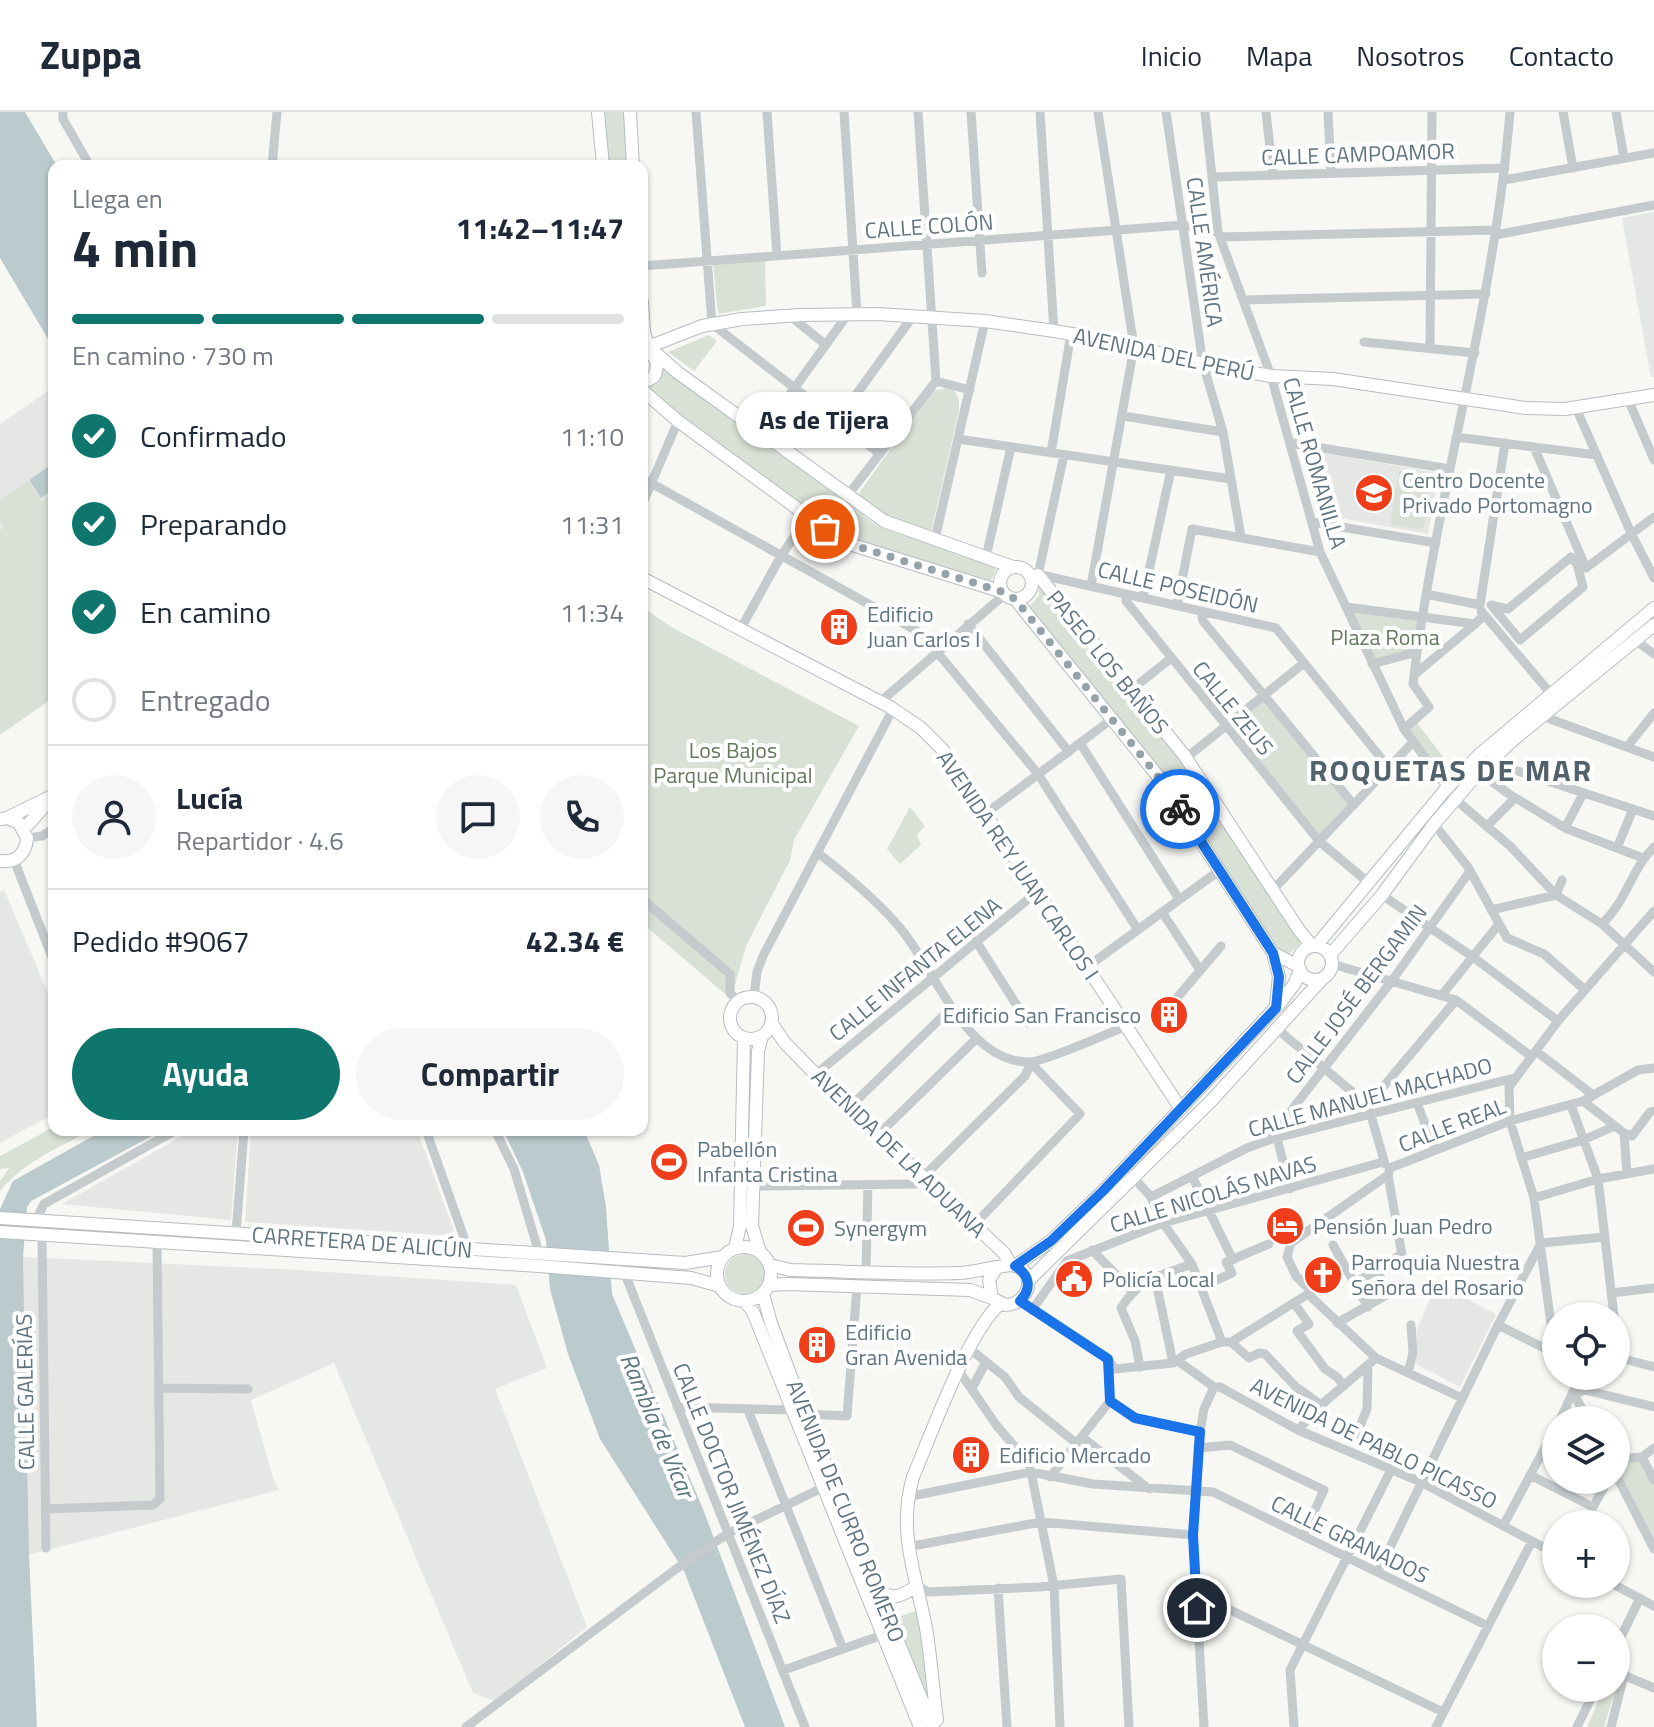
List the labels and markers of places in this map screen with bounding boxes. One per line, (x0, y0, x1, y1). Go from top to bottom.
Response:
callout: As de Tijera (737, 393, 913, 449)
place label: Centro Docente Privado Portomagno (1402, 463, 1593, 522)
school or university icon: Centro Docente Privado Portomagno (1353, 472, 1395, 514)
pin (791, 495, 859, 563)
place label: Edificio Juan Carlos I (867, 597, 981, 656)
building icon: Edificio Juan Carlos I (818, 606, 860, 648)
building icon: Edificio San Francisco (1148, 994, 1190, 1036)
place label: Edificio San Francisco (943, 998, 1141, 1032)
place label: Pabellón Infanta Cristina (697, 1132, 838, 1191)
sports icon: Pabellón Infanta Cristina (648, 1141, 690, 1183)
hotel icon: Pensión Juan Pedro (1264, 1205, 1306, 1247)
sports icon: Synergym (785, 1207, 827, 1249)
place label: Pensión Juan Pedro (1313, 1209, 1493, 1243)
place label: Synergym (834, 1211, 927, 1245)
place label: Parroquia Nuestra Señora del Rosario (1351, 1245, 1524, 1304)
church icon: Parroquia Nuestra Señora del Rosario (1302, 1254, 1344, 1296)
public building icon: Policía Local (1053, 1258, 1095, 1300)
place label: Policía Local (1102, 1262, 1215, 1296)
place label: Edificio Gran Avenida (845, 1315, 967, 1374)
building icon: Edificio Gran Avenida (796, 1324, 838, 1366)
building icon: Edificio Mercado (950, 1434, 992, 1476)
place label: Edificio Mercado (999, 1438, 1151, 1472)
pin (1163, 1574, 1231, 1642)

